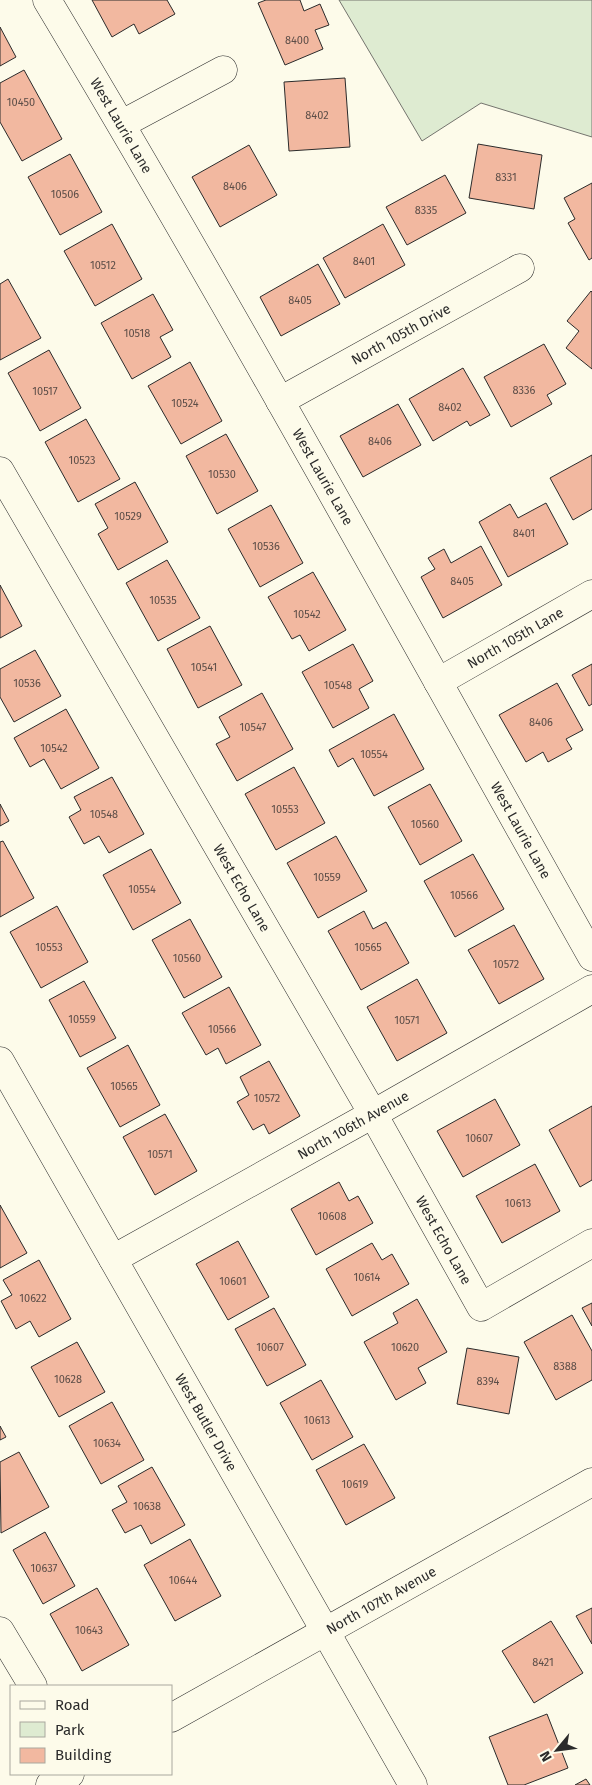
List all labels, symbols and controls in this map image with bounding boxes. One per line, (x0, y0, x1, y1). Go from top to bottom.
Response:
house number: 8400 (285, 34, 309, 47)
street label: West Laurie Lane (86, 75, 156, 177)
house number: 10450 (7, 96, 35, 109)
house number: 8402 (305, 109, 329, 122)
house number: 8331 (495, 171, 517, 184)
house number: 8406 (223, 180, 247, 193)
house number: 10506 (51, 188, 79, 201)
house number: 8335 (415, 204, 438, 217)
house number: 8401 (353, 255, 375, 268)
house number: 10512 (90, 259, 116, 272)
house number: 8405 (288, 294, 312, 307)
street label: North 105th Drive (348, 300, 454, 369)
house number: 10518 (124, 327, 150, 340)
house number: 8336 (513, 384, 536, 397)
house number: 10517 (32, 385, 58, 398)
house number: 10524 (171, 397, 199, 410)
house number: 8402 (438, 401, 462, 414)
street label: West Laurie Lane (289, 426, 356, 528)
house number: 8406 (368, 435, 392, 448)
house number: 10523 (68, 454, 96, 467)
house number: 10530 (208, 468, 236, 481)
house number: 10529 (114, 510, 142, 523)
house number: 8401 (513, 527, 535, 540)
house number: 10536 (252, 540, 280, 553)
house number: 8405 (450, 575, 474, 588)
house number: 10535 (149, 594, 177, 607)
street label: North 105th Lane (464, 604, 567, 673)
house number: 10542 (293, 608, 321, 621)
house number: 10541 (191, 661, 217, 674)
house number: 10536 (13, 677, 41, 690)
house number: 10548 (324, 679, 352, 692)
house number: 8406 (529, 716, 553, 729)
house number: 10547 (240, 721, 267, 734)
house number: 10542 (40, 742, 68, 755)
house number: 10554 (360, 748, 388, 761)
street label: West Laurie Lane (487, 779, 554, 882)
house number: 10553 (271, 803, 299, 816)
house number: 10548 (90, 808, 118, 821)
house number: 10560 (411, 818, 439, 831)
street label: West Echo Lane (209, 841, 274, 935)
house number: 10559 (313, 871, 341, 884)
house number: 10554 (128, 883, 156, 896)
house number: 10566 (450, 889, 478, 902)
house number: 10553 (35, 941, 63, 954)
house number: 10565 (354, 941, 382, 954)
house number: 10560 (173, 952, 201, 965)
house number: 10572 (493, 958, 519, 971)
house number: 10559 (68, 1013, 96, 1026)
house number: 10571 (394, 1014, 420, 1027)
house number: 10566 (208, 1023, 236, 1036)
house number: 10565 (110, 1080, 138, 1093)
street label: North 106th Avenue (295, 1087, 412, 1163)
house number: 10572 (254, 1092, 280, 1105)
house number: 10607 (465, 1132, 493, 1145)
house number: 10571 (147, 1148, 173, 1161)
street label: West Echo Lane (412, 1193, 475, 1288)
house number: 10613 (505, 1197, 531, 1210)
house number: 10608 (318, 1210, 346, 1223)
house number: 10614 (354, 1271, 381, 1284)
house number: 10601 (219, 1275, 247, 1288)
house number: 10622 (19, 1292, 47, 1305)
house number: 10607 (256, 1341, 284, 1354)
house number: 10620 (391, 1341, 419, 1354)
house number: 8388 (553, 1360, 577, 1373)
street label: West Butler Drive (171, 1371, 240, 1474)
house number: 10628 (54, 1373, 82, 1386)
house number: 8394 (477, 1375, 500, 1388)
house number: 10613 (304, 1414, 330, 1427)
house number: 10634 (93, 1437, 121, 1450)
house number: 10619 (342, 1478, 369, 1491)
house number: 10638 (133, 1500, 161, 1513)
house number: 10637 (31, 1562, 58, 1575)
street label: North 107th Avenue (323, 1563, 439, 1638)
house number: 10644 (169, 1574, 197, 1587)
house number: 10643 (75, 1624, 103, 1637)
house number: 8421 (532, 1656, 554, 1669)
legend (10, 1685, 172, 1775)
text: Road (55, 1696, 90, 1714)
text: Park (55, 1721, 85, 1739)
north arrow (532, 1725, 582, 1775)
text: Building (55, 1746, 111, 1764)
text: N (536, 1748, 556, 1764)

